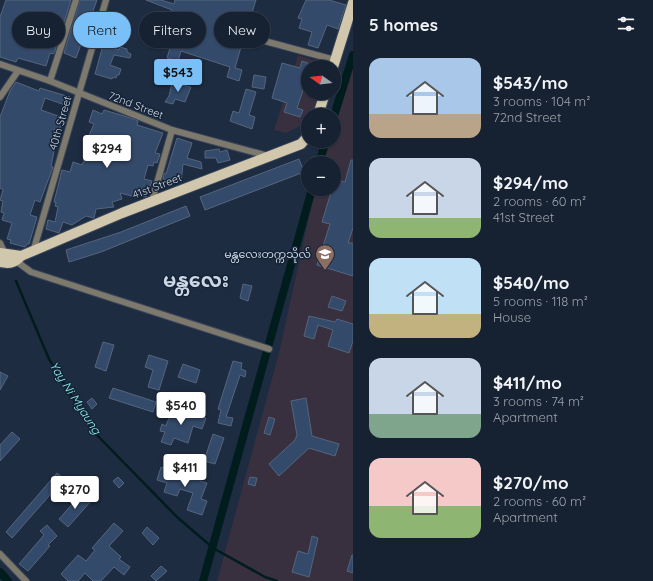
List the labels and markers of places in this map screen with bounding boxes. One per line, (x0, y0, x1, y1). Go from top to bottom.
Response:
pin: $543 (154, 59, 202, 93)
pin: $294 (83, 135, 131, 169)
school or university icon: မန္တလေးတက္ကသိုလ် (314, 243, 336, 271)
place label: မန္တလေးတက္ကသိုလ် (224, 247, 311, 263)
pin: $540 (157, 392, 205, 426)
pin: $411 (161, 454, 209, 488)
pin: $270 (51, 476, 99, 510)

